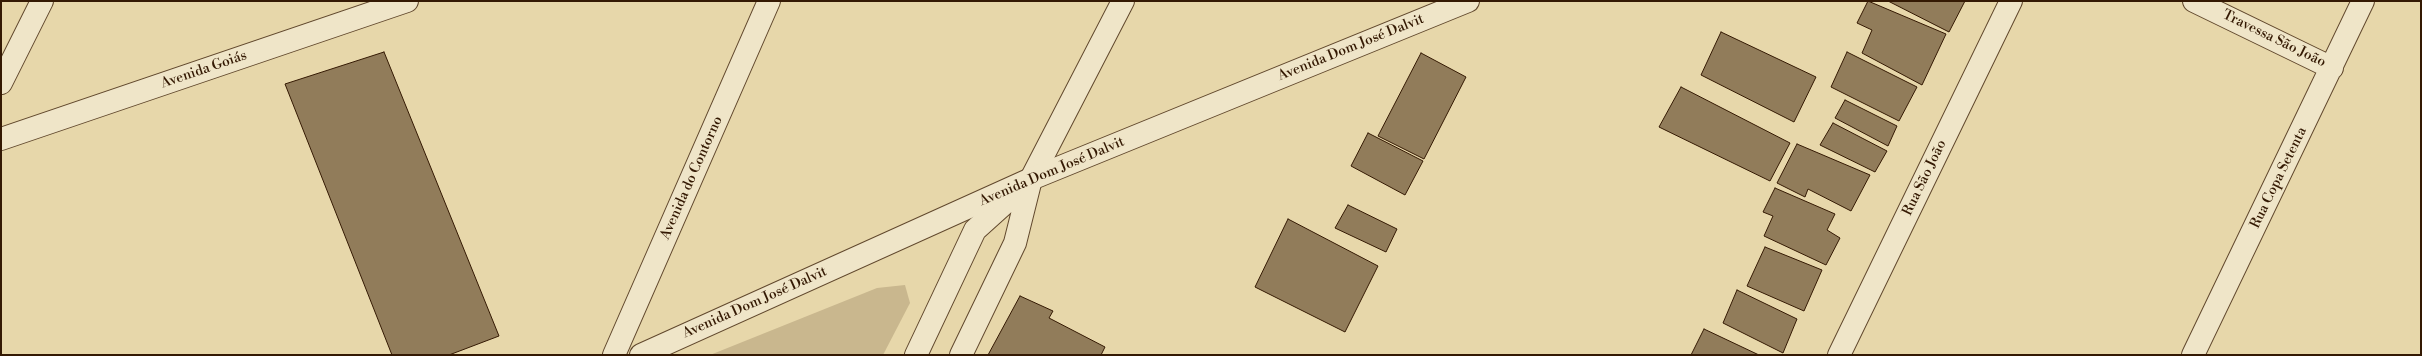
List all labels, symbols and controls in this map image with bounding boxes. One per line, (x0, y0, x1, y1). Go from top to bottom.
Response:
street label: Travessa São João (2220, 7, 2328, 71)
street label: Avenida Dom José Dalvit (1275, 11, 1427, 85)
street label: Avenida Goiás (159, 47, 249, 93)
street label: Avenida do Contorno (657, 114, 727, 242)
street label: Rua Copa Setenta (2247, 125, 2311, 231)
street label: Avenida Dom José Dalvit (977, 134, 1127, 210)
street label: Rua São João (1899, 137, 1951, 219)
street label: Avenida Dom José Dalvit (680, 264, 830, 342)

